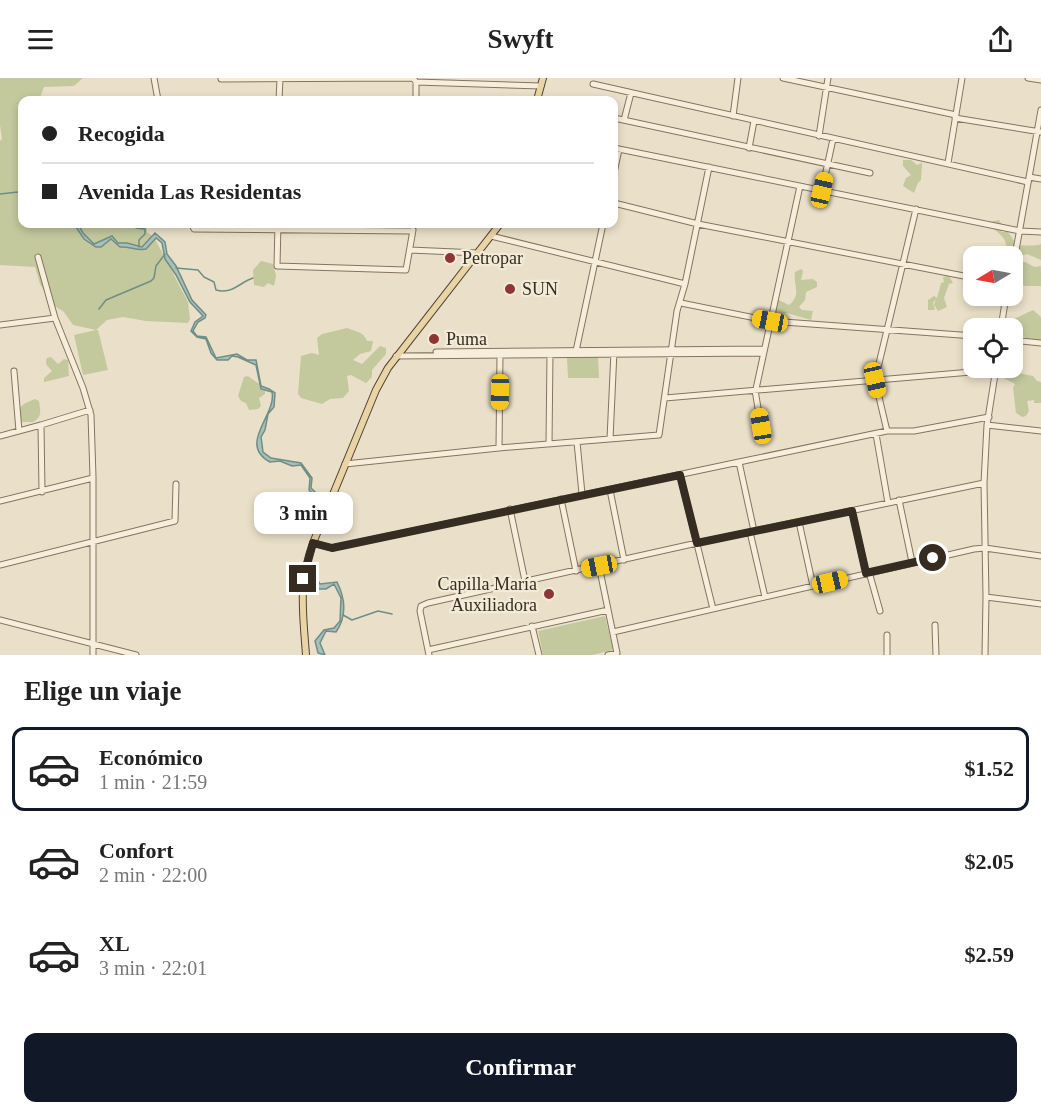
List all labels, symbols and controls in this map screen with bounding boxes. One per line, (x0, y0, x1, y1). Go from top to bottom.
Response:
icon: menu (24, 23, 57, 56)
icon: share (984, 23, 1017, 56)
text: Swyft (488, 24, 554, 54)
text: Recogida (78, 121, 165, 146)
car (809, 170, 835, 210)
text: Avenida Las Residentas (78, 179, 301, 204)
north arrow (963, 246, 1023, 306)
map controls (963, 246, 1023, 378)
place label: Petropar (462, 248, 523, 268)
marker: Petropar (443, 251, 457, 265)
place label: SUN (522, 279, 558, 299)
marker: SUN (503, 282, 517, 296)
car (751, 309, 789, 333)
button: locate (963, 318, 1023, 378)
place label: Puma (446, 329, 487, 349)
marker: Puma (427, 332, 441, 346)
car (862, 360, 888, 400)
car (491, 374, 509, 410)
car (749, 407, 773, 445)
callout: 3 min (254, 492, 352, 534)
text: 3 min (279, 502, 328, 524)
route start (919, 544, 946, 571)
car (580, 554, 618, 578)
route end (289, 565, 316, 592)
car (810, 569, 850, 595)
place label: Capilla María Auxiliadora (438, 574, 537, 615)
marker: Capilla María Auxiliadora (542, 587, 556, 601)
text: Elige un viaje (24, 676, 182, 706)
icon: car (27, 742, 81, 796)
text: Económico (99, 745, 203, 770)
text: $1.52 (965, 756, 1014, 781)
text: 1 min · 21:59 (99, 771, 207, 793)
icon: car (27, 835, 81, 889)
text: Confort (99, 838, 174, 863)
text: $2.05 (965, 849, 1014, 874)
text: 2 min · 22:00 (99, 864, 207, 886)
icon: car (27, 928, 81, 982)
text: XL (99, 931, 130, 956)
text: $2.59 (965, 942, 1014, 967)
text: 3 min · 22:01 (99, 957, 207, 979)
button: Confirmar (24, 1033, 1017, 1102)

